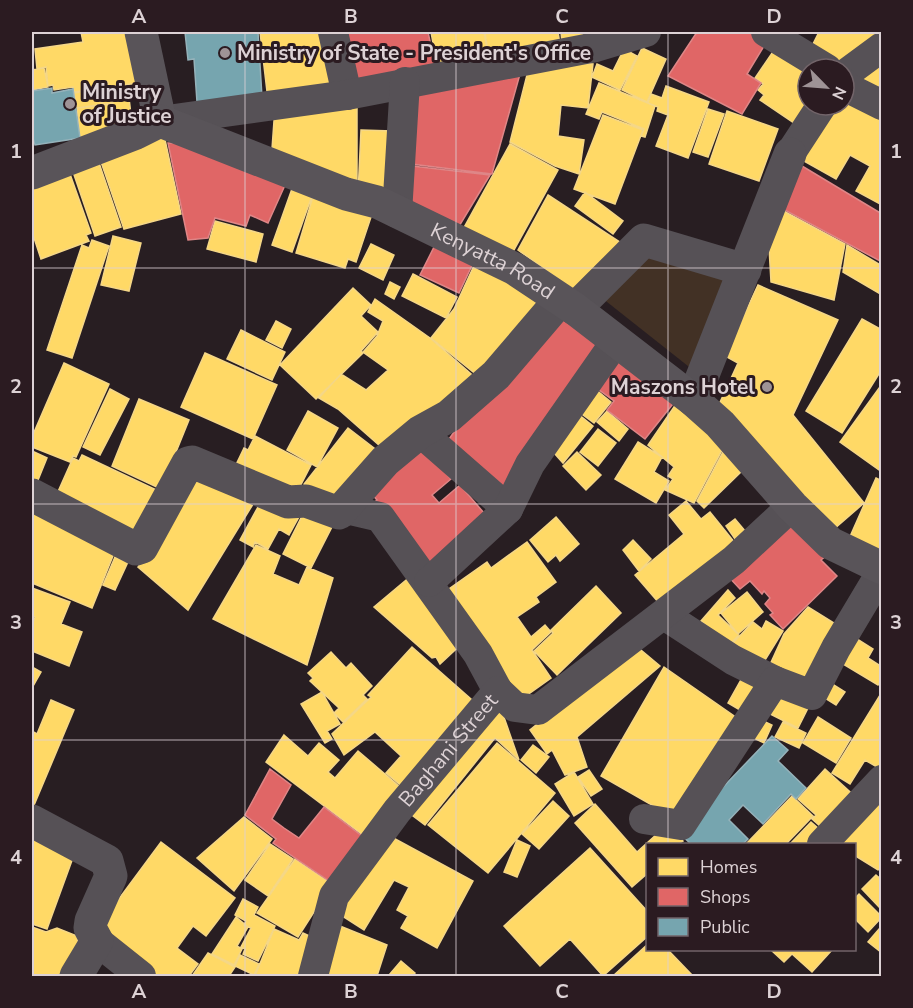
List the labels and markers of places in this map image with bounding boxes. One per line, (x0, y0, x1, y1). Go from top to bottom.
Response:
place label: Ministry of State - President's Office (237, 39, 591, 67)
marker: Ministry of State - President's Office (218, 46, 232, 60)
place label: Ministry of Justice (82, 78, 172, 130)
marker: Ministry of Justice (63, 97, 77, 111)
place label: Maszons Hotel (611, 373, 755, 401)
marker: Maszons Hotel (760, 380, 774, 394)

